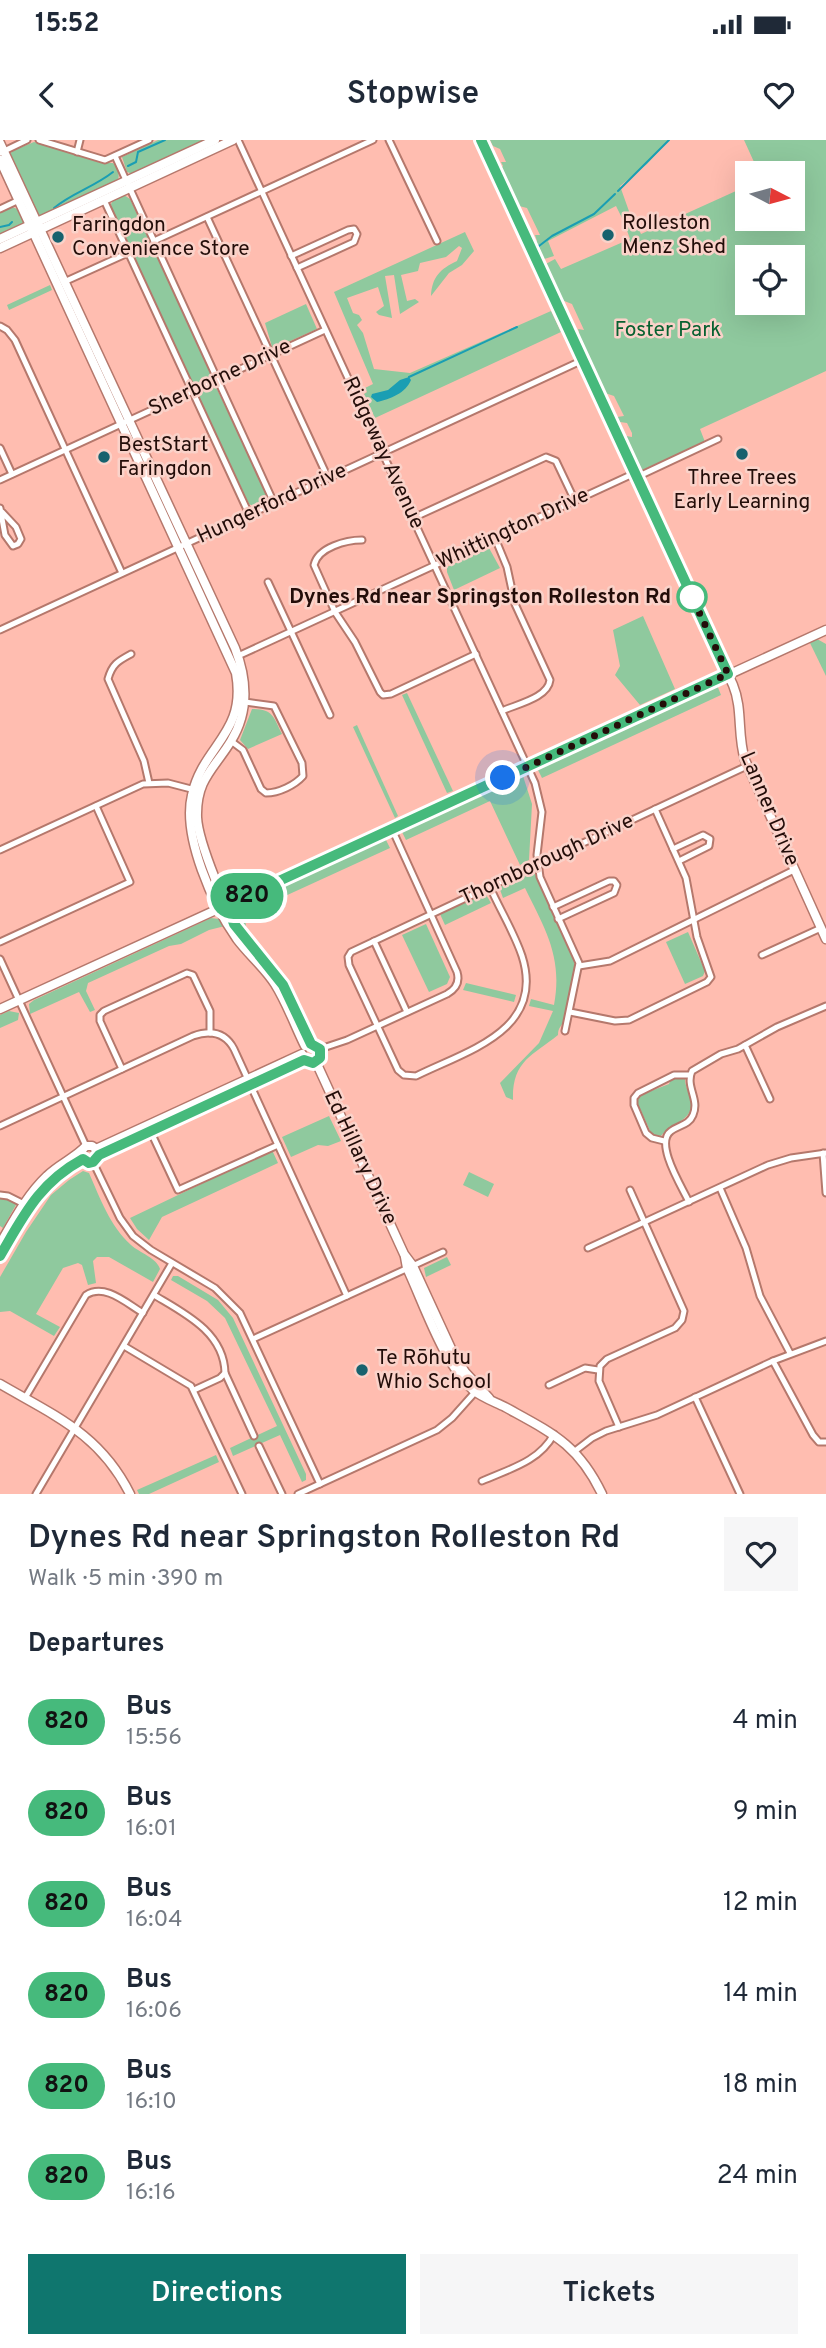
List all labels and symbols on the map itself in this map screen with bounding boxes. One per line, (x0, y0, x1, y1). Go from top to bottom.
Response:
north arrow (735, 161, 805, 231)
place label: Rolleston Menz Shed (622, 210, 726, 261)
place label: Faringdon Convenience Store (72, 212, 250, 263)
marker: Rolleston Menz Shed (600, 227, 616, 243)
marker: Faringdon Convenience Store (50, 229, 66, 245)
park label: Foster Park (615, 317, 721, 344)
street label: Sherborne Drive (144, 333, 296, 423)
street label: Ridgeway Avenue (336, 372, 430, 534)
place label: BestStart Faringdon (118, 432, 212, 483)
marker: Three Trees Early Learning (734, 446, 750, 462)
marker: BestStart Faringdon (96, 449, 112, 465)
street label: Hungerford Drive (193, 457, 351, 551)
place label: Three Trees Early Learning (674, 465, 810, 516)
street label: Whittington Drive (432, 482, 594, 576)
marker: Dynes Rd near Springston Rolleston Rd (677, 582, 707, 612)
place label: Dynes Rd near Springston Rolleston Rd (289, 584, 671, 611)
street label: Lanner Drive (733, 748, 805, 870)
your location (485, 760, 520, 795)
street label: Thornborough Drive (456, 808, 638, 912)
line badge: 820 (207, 873, 287, 919)
street label: Ed Hillary Drive (317, 1087, 403, 1229)
place label: Te Rōhutu Whio School (376, 1345, 492, 1396)
marker: Te Rōhutu Whio School (354, 1362, 370, 1378)

